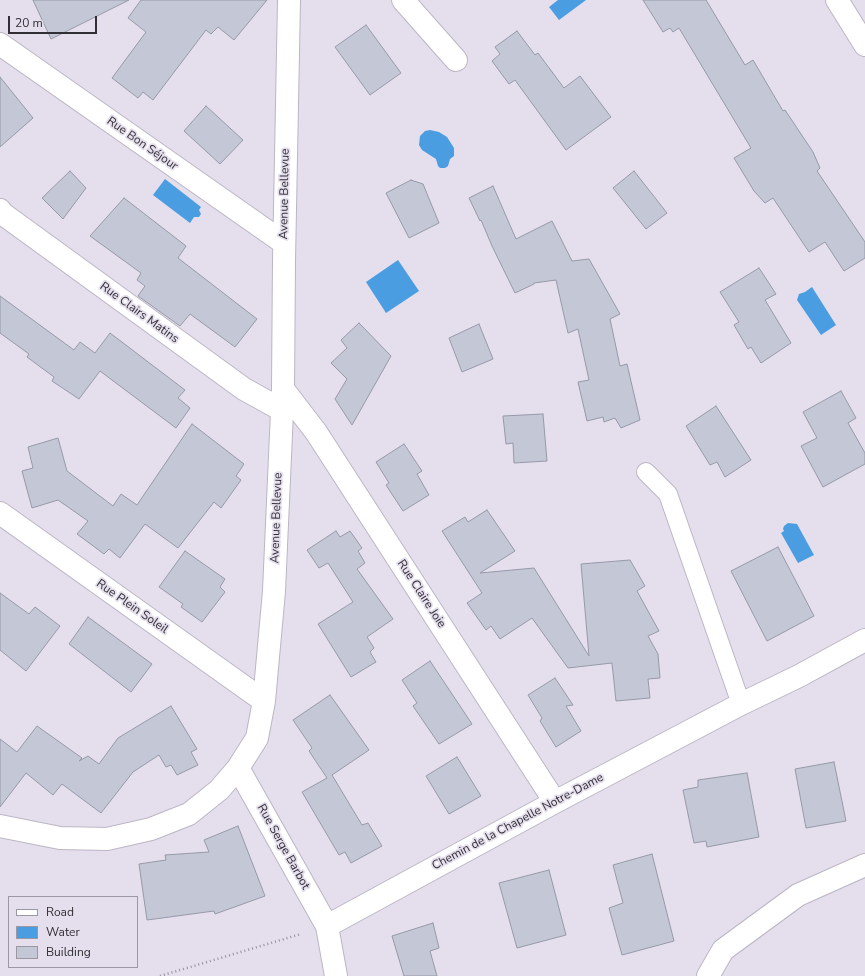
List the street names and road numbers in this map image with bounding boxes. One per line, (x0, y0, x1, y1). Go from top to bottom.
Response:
street label: Rue Bon Séjour (104, 114, 180, 174)
street label: Avenue Bellevue (277, 148, 293, 240)
street label: Rue Clairs Matins (97, 279, 181, 347)
street label: Avenue Bellevue (268, 472, 286, 564)
street label: Rue Claire Joie (394, 557, 448, 631)
street label: Rue Plein Soleil (93, 577, 171, 637)
street label: Chemin de la Chapelle Notre-Dame (430, 771, 606, 873)
street label: Rue Serge Barbot (254, 802, 312, 892)

